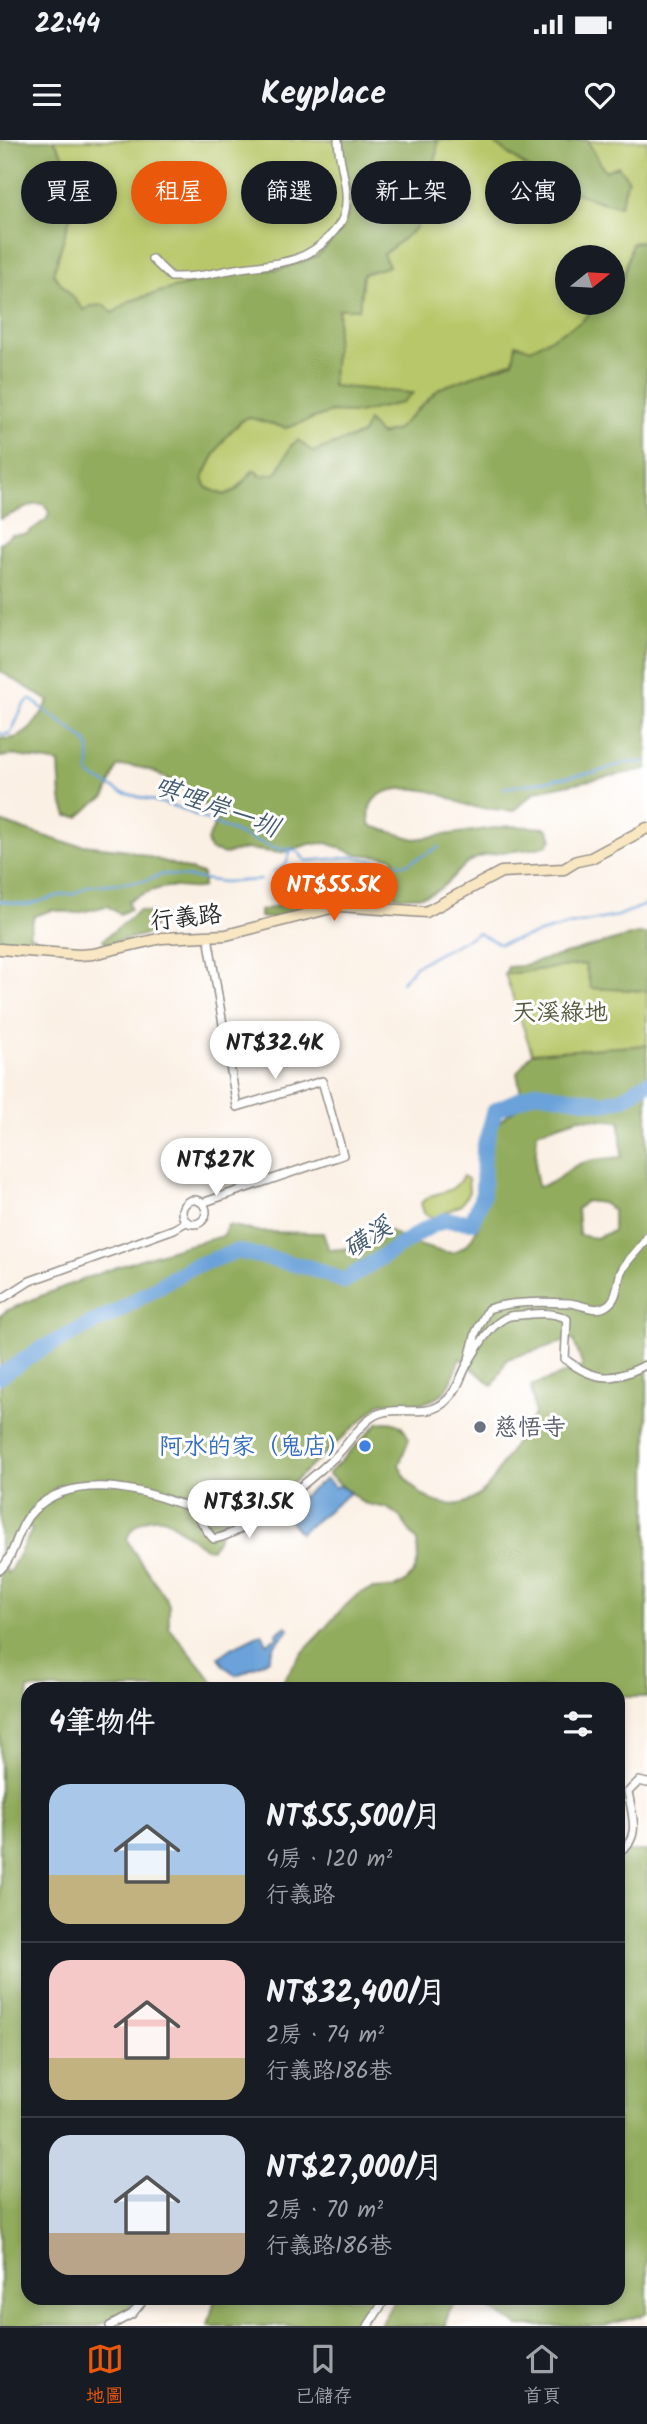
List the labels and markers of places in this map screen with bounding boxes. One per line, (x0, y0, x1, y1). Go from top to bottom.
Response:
pin: NT$55.5K (262, 864, 406, 923)
pin: NT$32.4K (203, 1021, 347, 1081)
pin: NT$27K (159, 1138, 273, 1198)
place label: 慈悟寺 (494, 1409, 566, 1448)
marker: 慈悟寺 (472, 1419, 488, 1435)
place label: 阿水的家（鬼店） (159, 1428, 351, 1467)
marker: 阿水的家（鬼店） (357, 1438, 373, 1454)
pin: NT$31.5K (177, 1480, 321, 1540)

